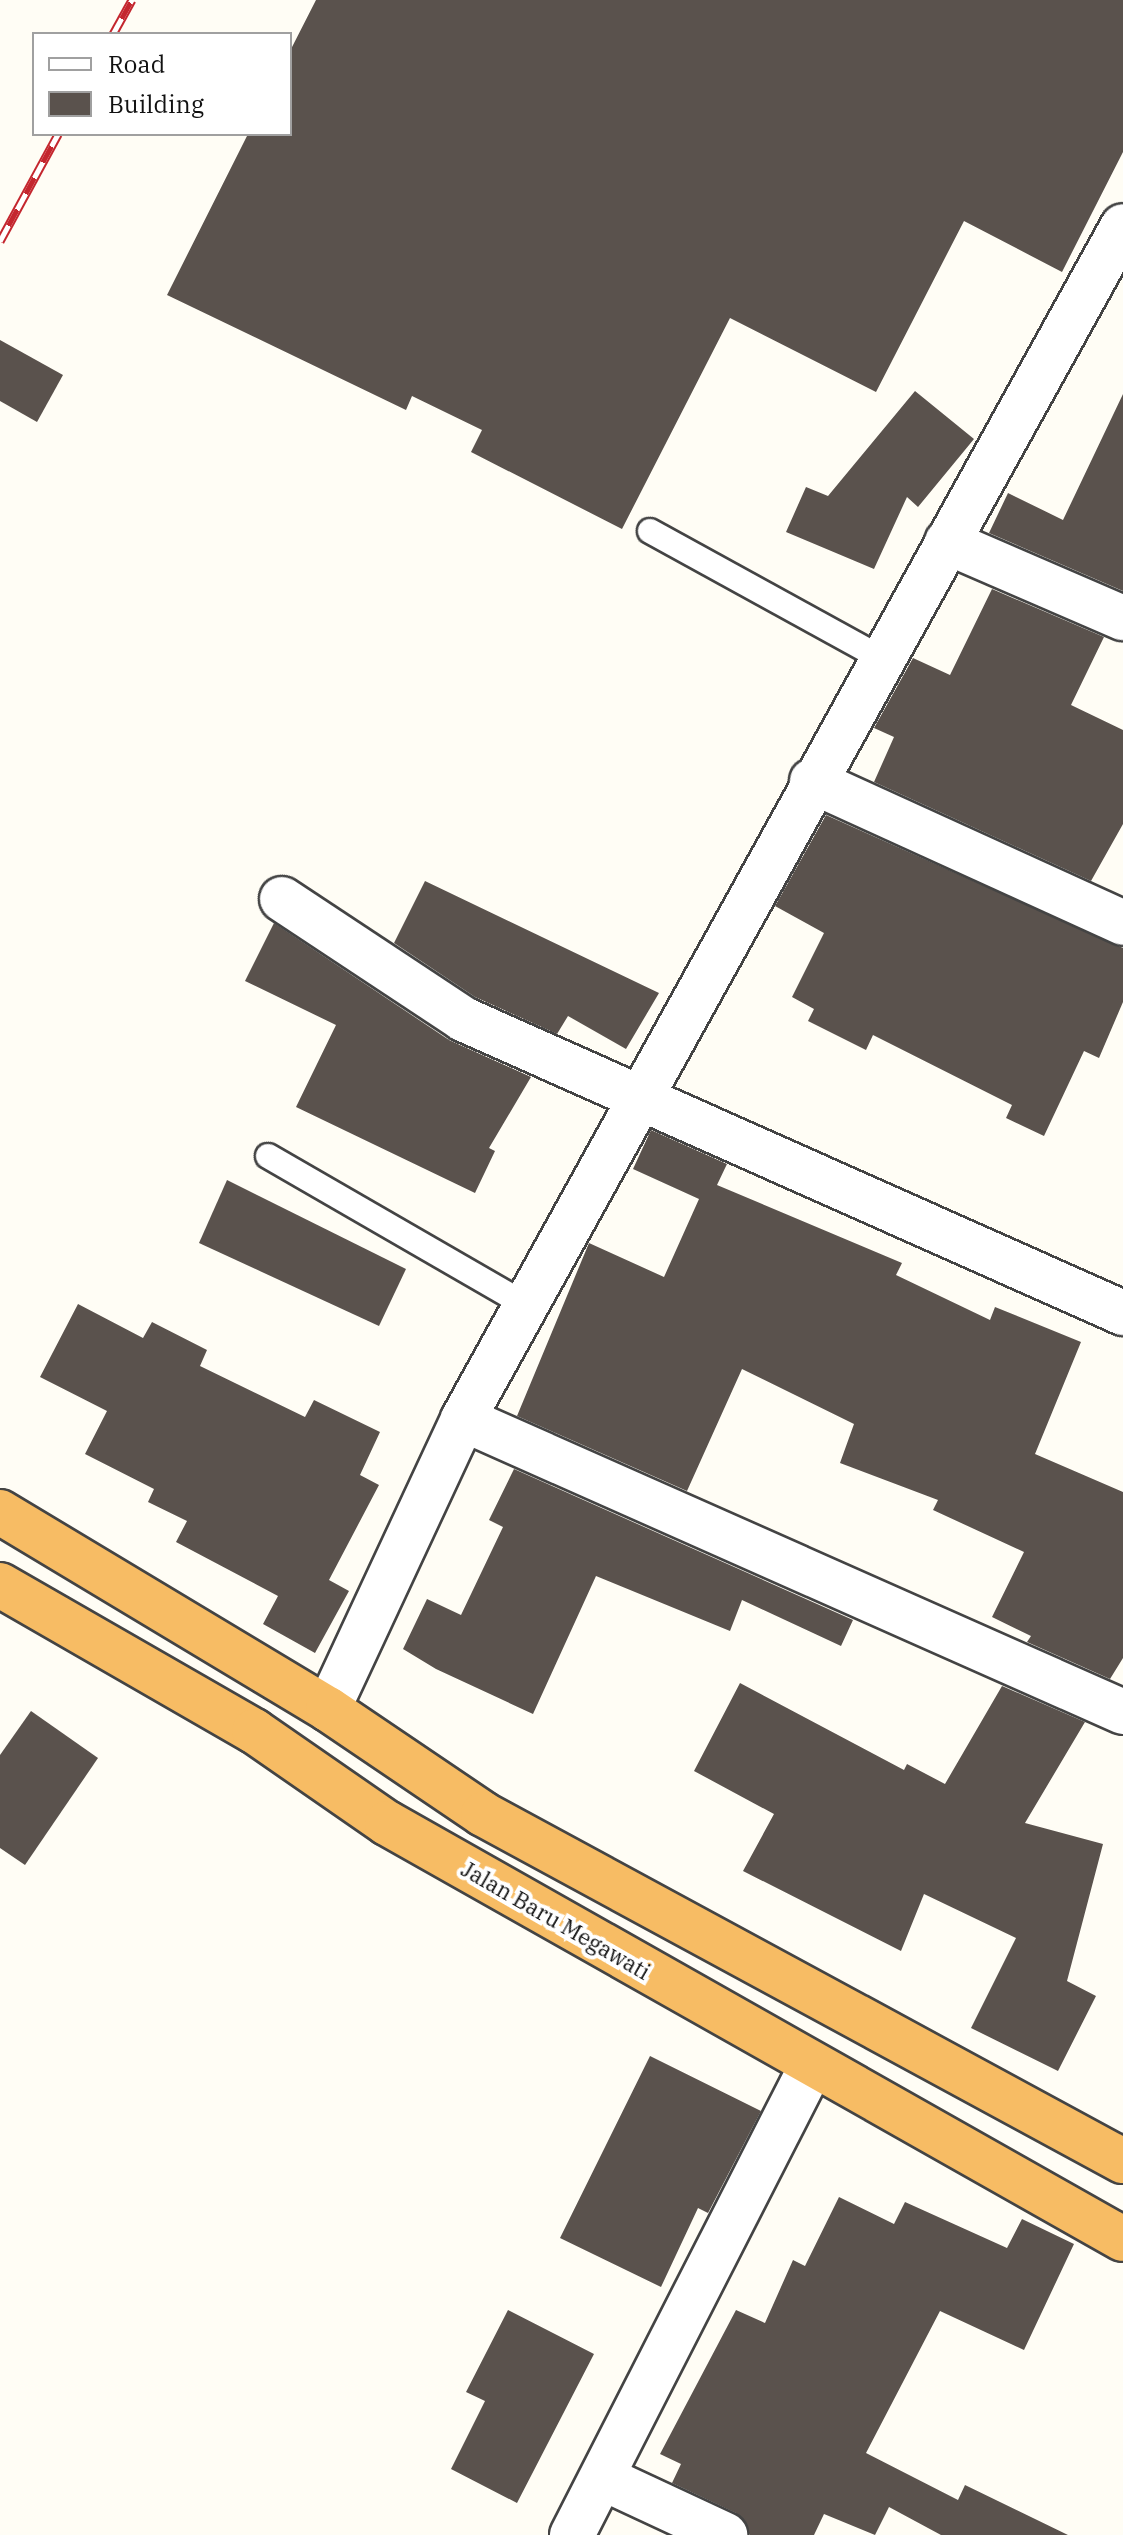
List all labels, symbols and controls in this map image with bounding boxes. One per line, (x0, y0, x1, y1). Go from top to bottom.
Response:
legend (32, 32, 292, 136)
text: Road (108, 48, 165, 80)
text: Building (108, 88, 204, 120)
street label: Jalan Baru Megawati (457, 1855, 655, 1985)

